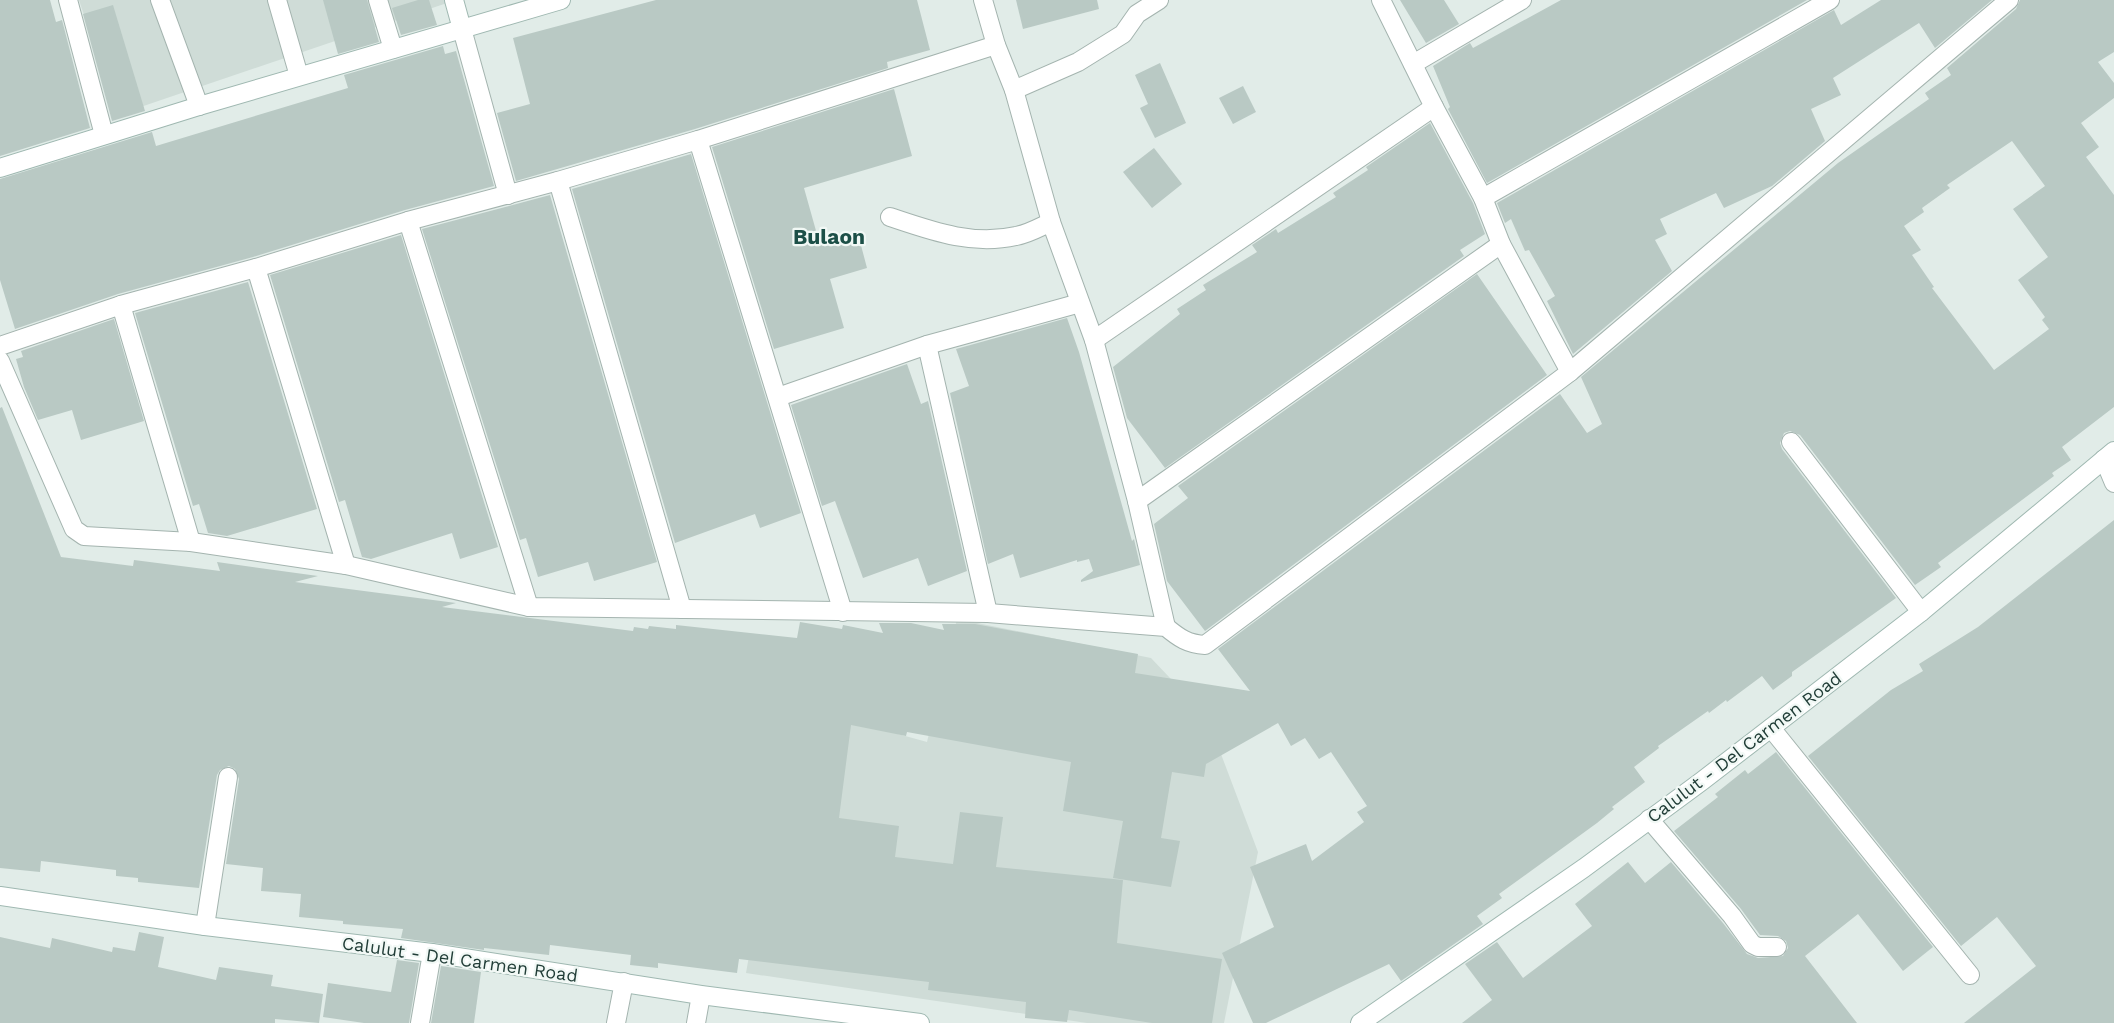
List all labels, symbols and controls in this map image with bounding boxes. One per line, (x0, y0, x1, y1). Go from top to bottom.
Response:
district label: Bulaon (793, 224, 865, 249)
street label: Calulut - Del Carmen Road (1643, 667, 1845, 827)
street label: Calulut - Del Carmen Road (341, 932, 579, 986)

